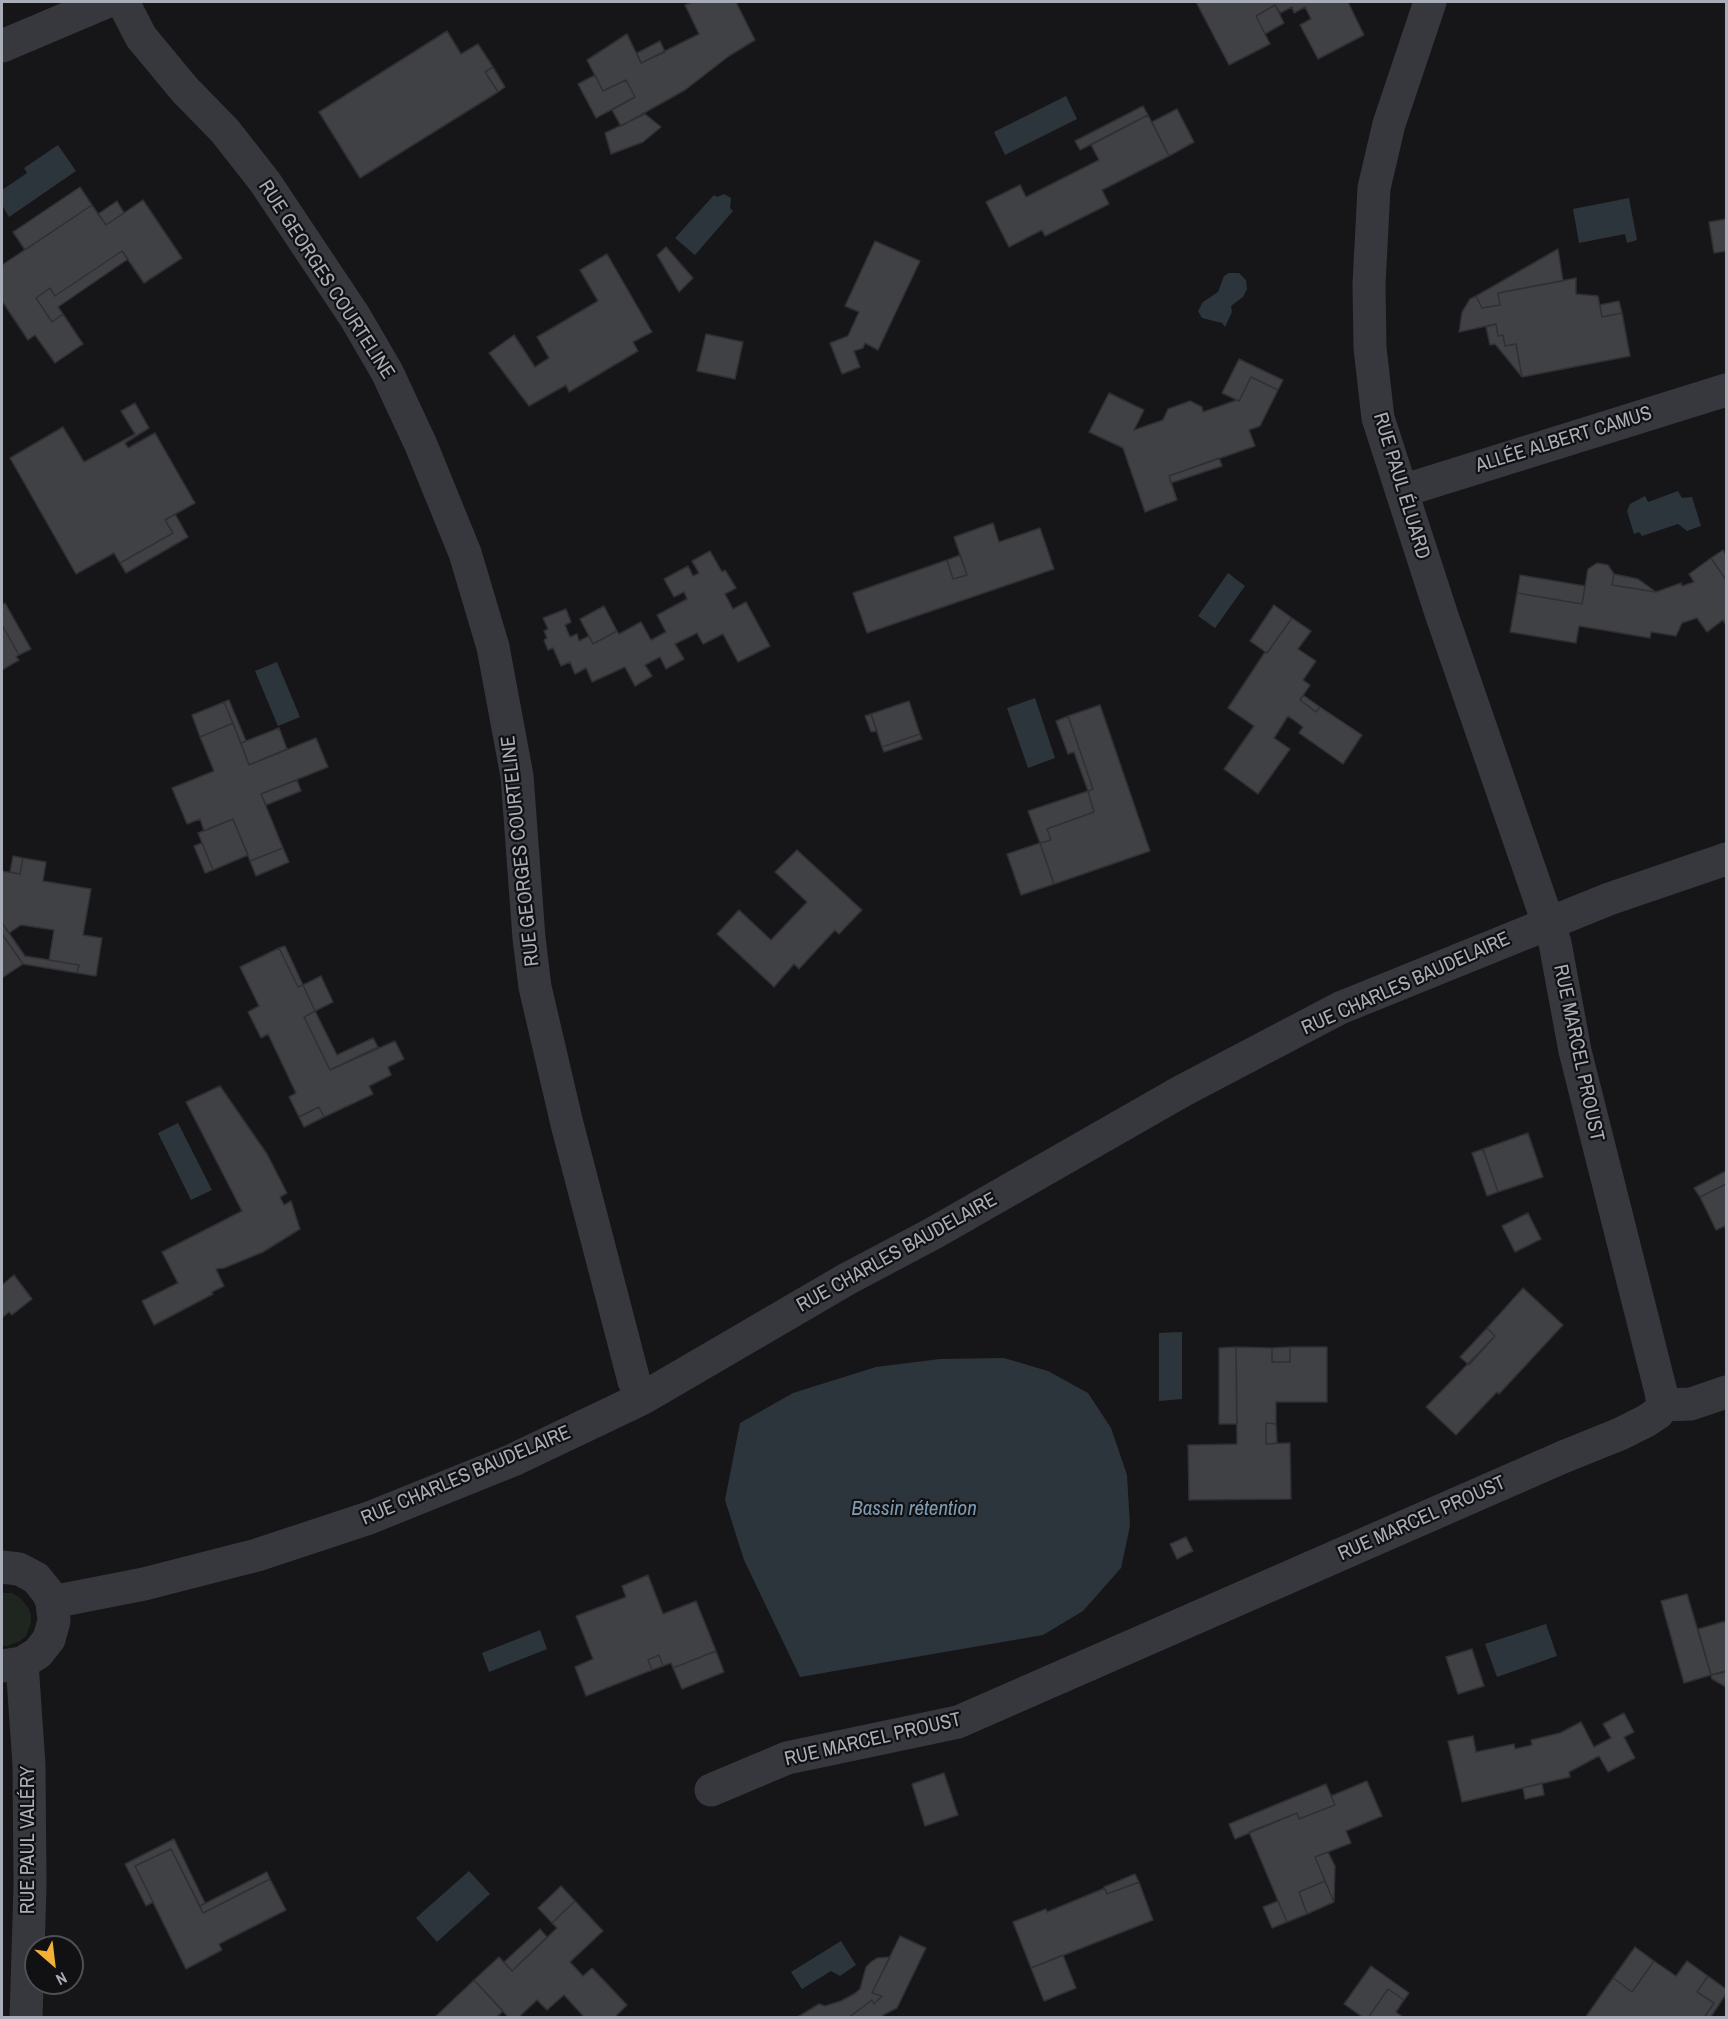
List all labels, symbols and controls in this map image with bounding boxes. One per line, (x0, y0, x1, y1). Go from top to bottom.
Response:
street label: RUE GEORGES COURTELINE (253, 176, 399, 384)
street label: ALLÉE ALBERT CAMUS (1473, 402, 1655, 478)
street label: RUE PAUL ÉLUARD (1367, 410, 1435, 562)
street label: RUE GEORGES COURTELINE (497, 734, 545, 968)
street label: RUE CHARLES BAUDELAIRE (1298, 927, 1514, 1041)
street label: RUE MARCEL PROUST (1548, 962, 1608, 1144)
street label: RUE CHARLES BAUDELAIRE (793, 1188, 1001, 1318)
street label: RUE CHARLES BAUDELAIRE (358, 1421, 574, 1531)
street label: RUE MARCEL PROUST (1335, 1471, 1509, 1567)
water label: Bassin rétention (851, 1496, 977, 1522)
street label: RUE MARCEL PROUST (782, 1708, 964, 1772)
street label: RUE PAUL VALÉRY (17, 1766, 41, 1914)
north arrow (24, 1935, 84, 1995)
text: N (52, 1967, 71, 1991)

